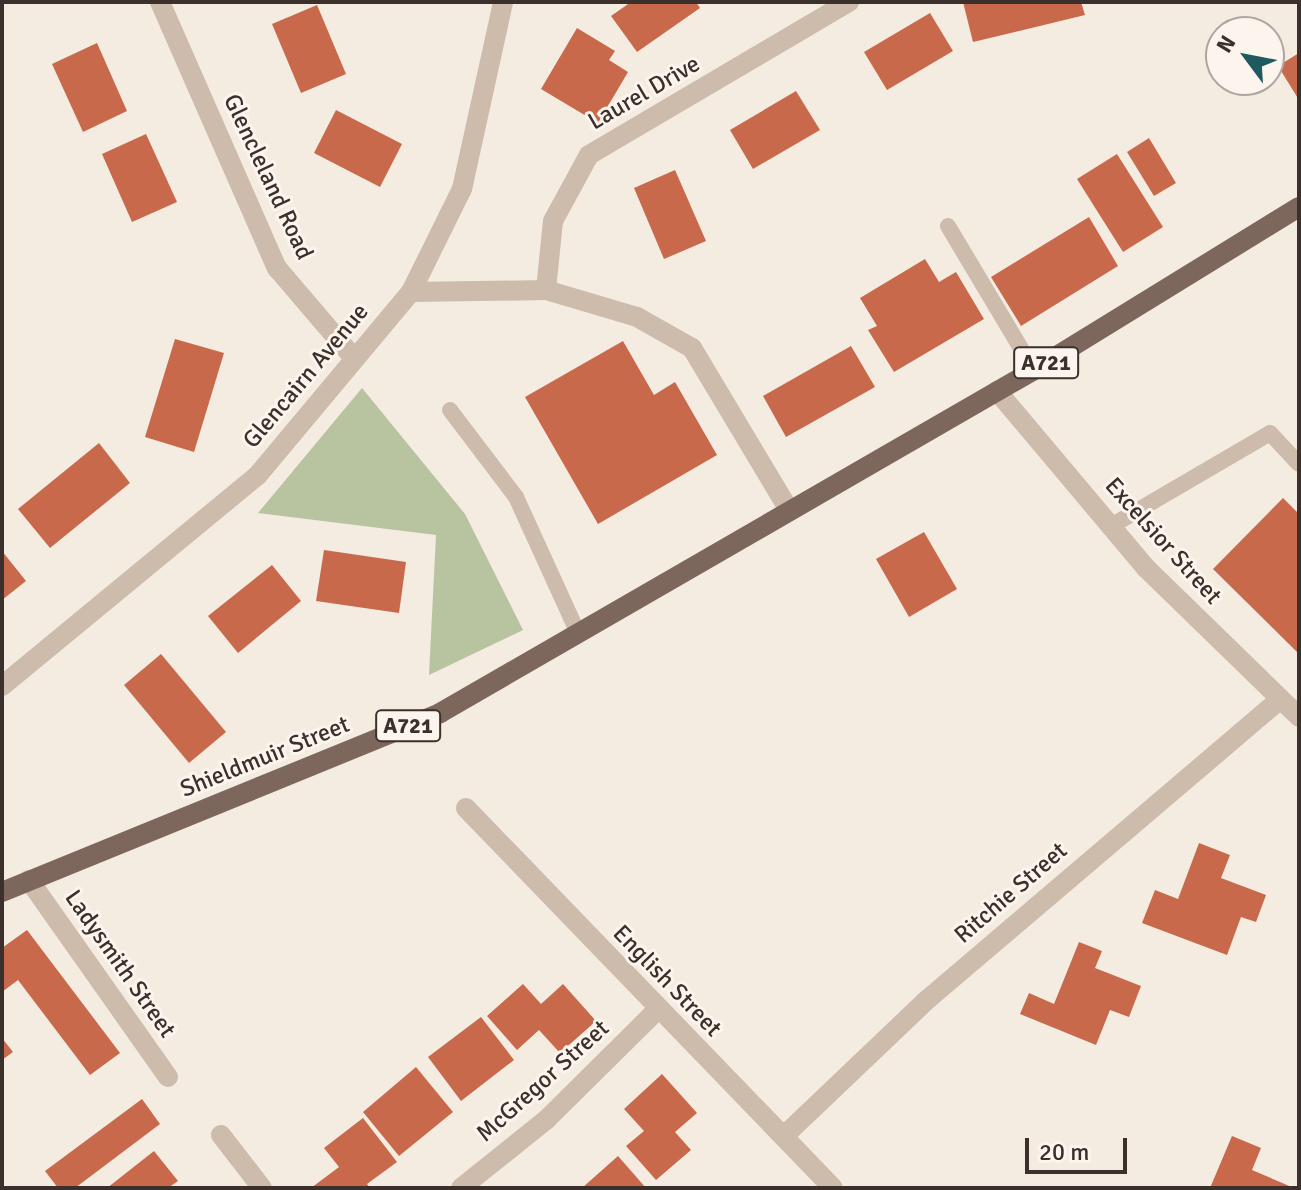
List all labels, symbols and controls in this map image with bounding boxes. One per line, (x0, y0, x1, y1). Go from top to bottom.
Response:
north arrow (1205, 16, 1285, 96)
text: N (1210, 30, 1241, 58)
street label: Laurel Drive (583, 50, 705, 136)
street label: Glencleland Road (217, 90, 319, 264)
street label: Glencairn Avenue (237, 298, 375, 454)
road number: A721 (1012, 345, 1080, 381)
street label: Excelsior Street (1099, 472, 1227, 610)
road number: A721 (374, 708, 442, 744)
street label: Shieldmuir Street (176, 710, 354, 804)
street label: Ritchie Street (949, 836, 1073, 950)
street label: Ladysmith Street (58, 885, 182, 1043)
street label: English Street (607, 919, 727, 1043)
street label: McGregor Street (471, 1014, 615, 1148)
scale bar (1029, 1122, 1131, 1172)
text: 20 m (1039, 1137, 1089, 1167)

